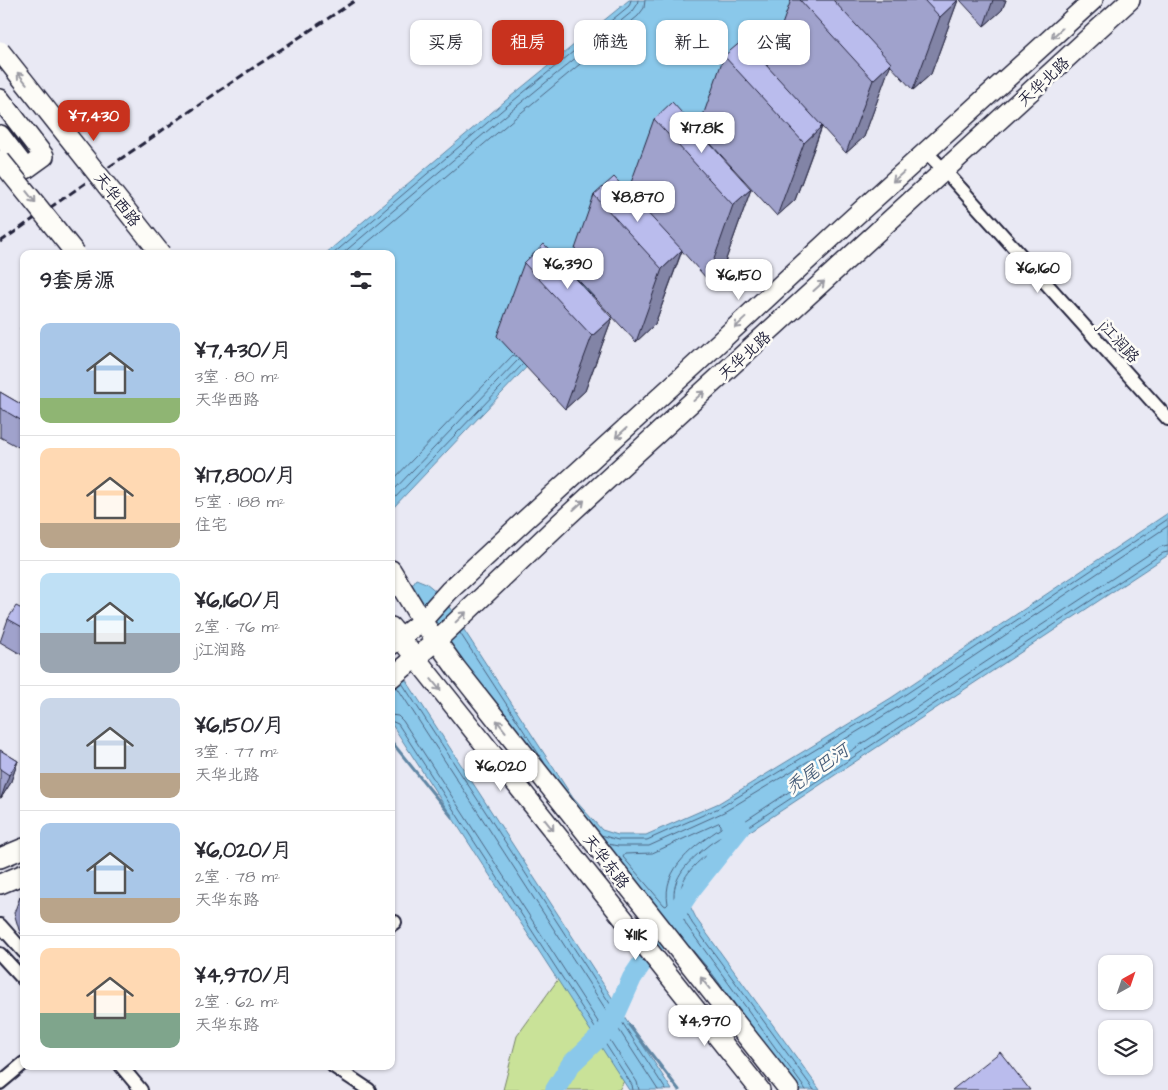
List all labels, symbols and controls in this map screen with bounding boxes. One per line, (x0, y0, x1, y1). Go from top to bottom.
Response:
chip: 买房 (410, 20, 482, 65)
chip: 租房 (492, 20, 564, 65)
chip: 筛选 (574, 20, 646, 65)
chip: 新上 (656, 20, 728, 65)
chip: 公寓 (738, 20, 810, 65)
one-way arrow (1051, 27, 1064, 39)
street label: 天华北路 (1013, 52, 1075, 112)
one-way arrow (16, 72, 27, 85)
pin: ¥7,430 (53, 100, 135, 142)
text: ¥7,430 (69, 105, 119, 127)
pin: ¥17.8K (661, 112, 743, 154)
text: ¥17.8K (681, 117, 723, 139)
street label: 天华西路 (89, 168, 146, 232)
one-way arrow (891, 171, 904, 183)
pin: ¥8,870 (597, 180, 679, 223)
text: ¥8,870 (612, 186, 664, 208)
one-way arrow (25, 191, 36, 204)
pin: ¥6,390 (527, 248, 609, 290)
pin: ¥6,160 (997, 252, 1079, 294)
text: ¥6,390 (544, 253, 592, 275)
text: ¥6,160 (1016, 257, 1060, 279)
pin: ¥6,150 (698, 258, 780, 301)
text: ¥6,150 (717, 264, 761, 286)
text: 9套房源 (40, 266, 115, 295)
icon: filters (347, 266, 375, 294)
one-way arrow (813, 280, 826, 292)
street label: j江润路 (1093, 314, 1144, 368)
one-way arrow (734, 317, 747, 329)
street label: 天华北路 (714, 326, 776, 385)
text: ¥7,430/月 (195, 336, 292, 365)
icon: home (80, 343, 140, 403)
text: 3室 · 80 m² (195, 366, 280, 388)
text: 天华西路 (195, 389, 259, 411)
one-way arrow (693, 390, 706, 402)
one-way arrow (614, 427, 627, 439)
text: ¥17,800/月 (195, 461, 296, 490)
icon: home (80, 468, 140, 528)
text: 5室 · 188 m² (195, 491, 285, 513)
one-way arrow (573, 499, 586, 511)
text: 住宅 (195, 514, 227, 536)
text: ¥6,160/月 (195, 586, 283, 615)
icon: home (80, 593, 140, 653)
one-way arrow (455, 611, 468, 623)
text: 2室 · 76 m² (195, 616, 280, 638)
text: j江润路 (195, 639, 246, 661)
one-way arrow (431, 678, 442, 691)
text: ¥6,150/月 (195, 711, 284, 740)
icon: home (80, 718, 140, 778)
one-way arrow (495, 719, 506, 732)
water label: 秃尾巴河 (781, 737, 856, 800)
text: 3室 · 77 m² (195, 741, 279, 763)
pin: ¥6,020 (460, 750, 542, 792)
text: ¥6,020 (476, 755, 526, 777)
text: 天华北路 (195, 764, 259, 786)
one-way arrow (543, 819, 554, 832)
street label: 天华东路 (578, 830, 635, 894)
text: ¥6,020/月 (195, 836, 292, 865)
icon: home (80, 843, 140, 903)
text: 2室 · 78 m² (195, 866, 280, 888)
text: 天华东路 (195, 889, 259, 911)
pin: ¥11K (606, 918, 666, 961)
text: ¥11K (625, 924, 647, 946)
north arrow (1098, 955, 1152, 1010)
map controls (1098, 955, 1153, 1075)
text: ¥4,970/月 (195, 961, 293, 990)
icon: home (80, 968, 140, 1028)
one-way arrow (699, 977, 710, 990)
text: 2室 · 62 m² (195, 991, 279, 1013)
pin: ¥4,970 (664, 1004, 746, 1047)
text: ¥4,970 (679, 1010, 731, 1032)
text: 天华东路 (195, 1014, 259, 1036)
button: layers (1098, 1020, 1153, 1075)

